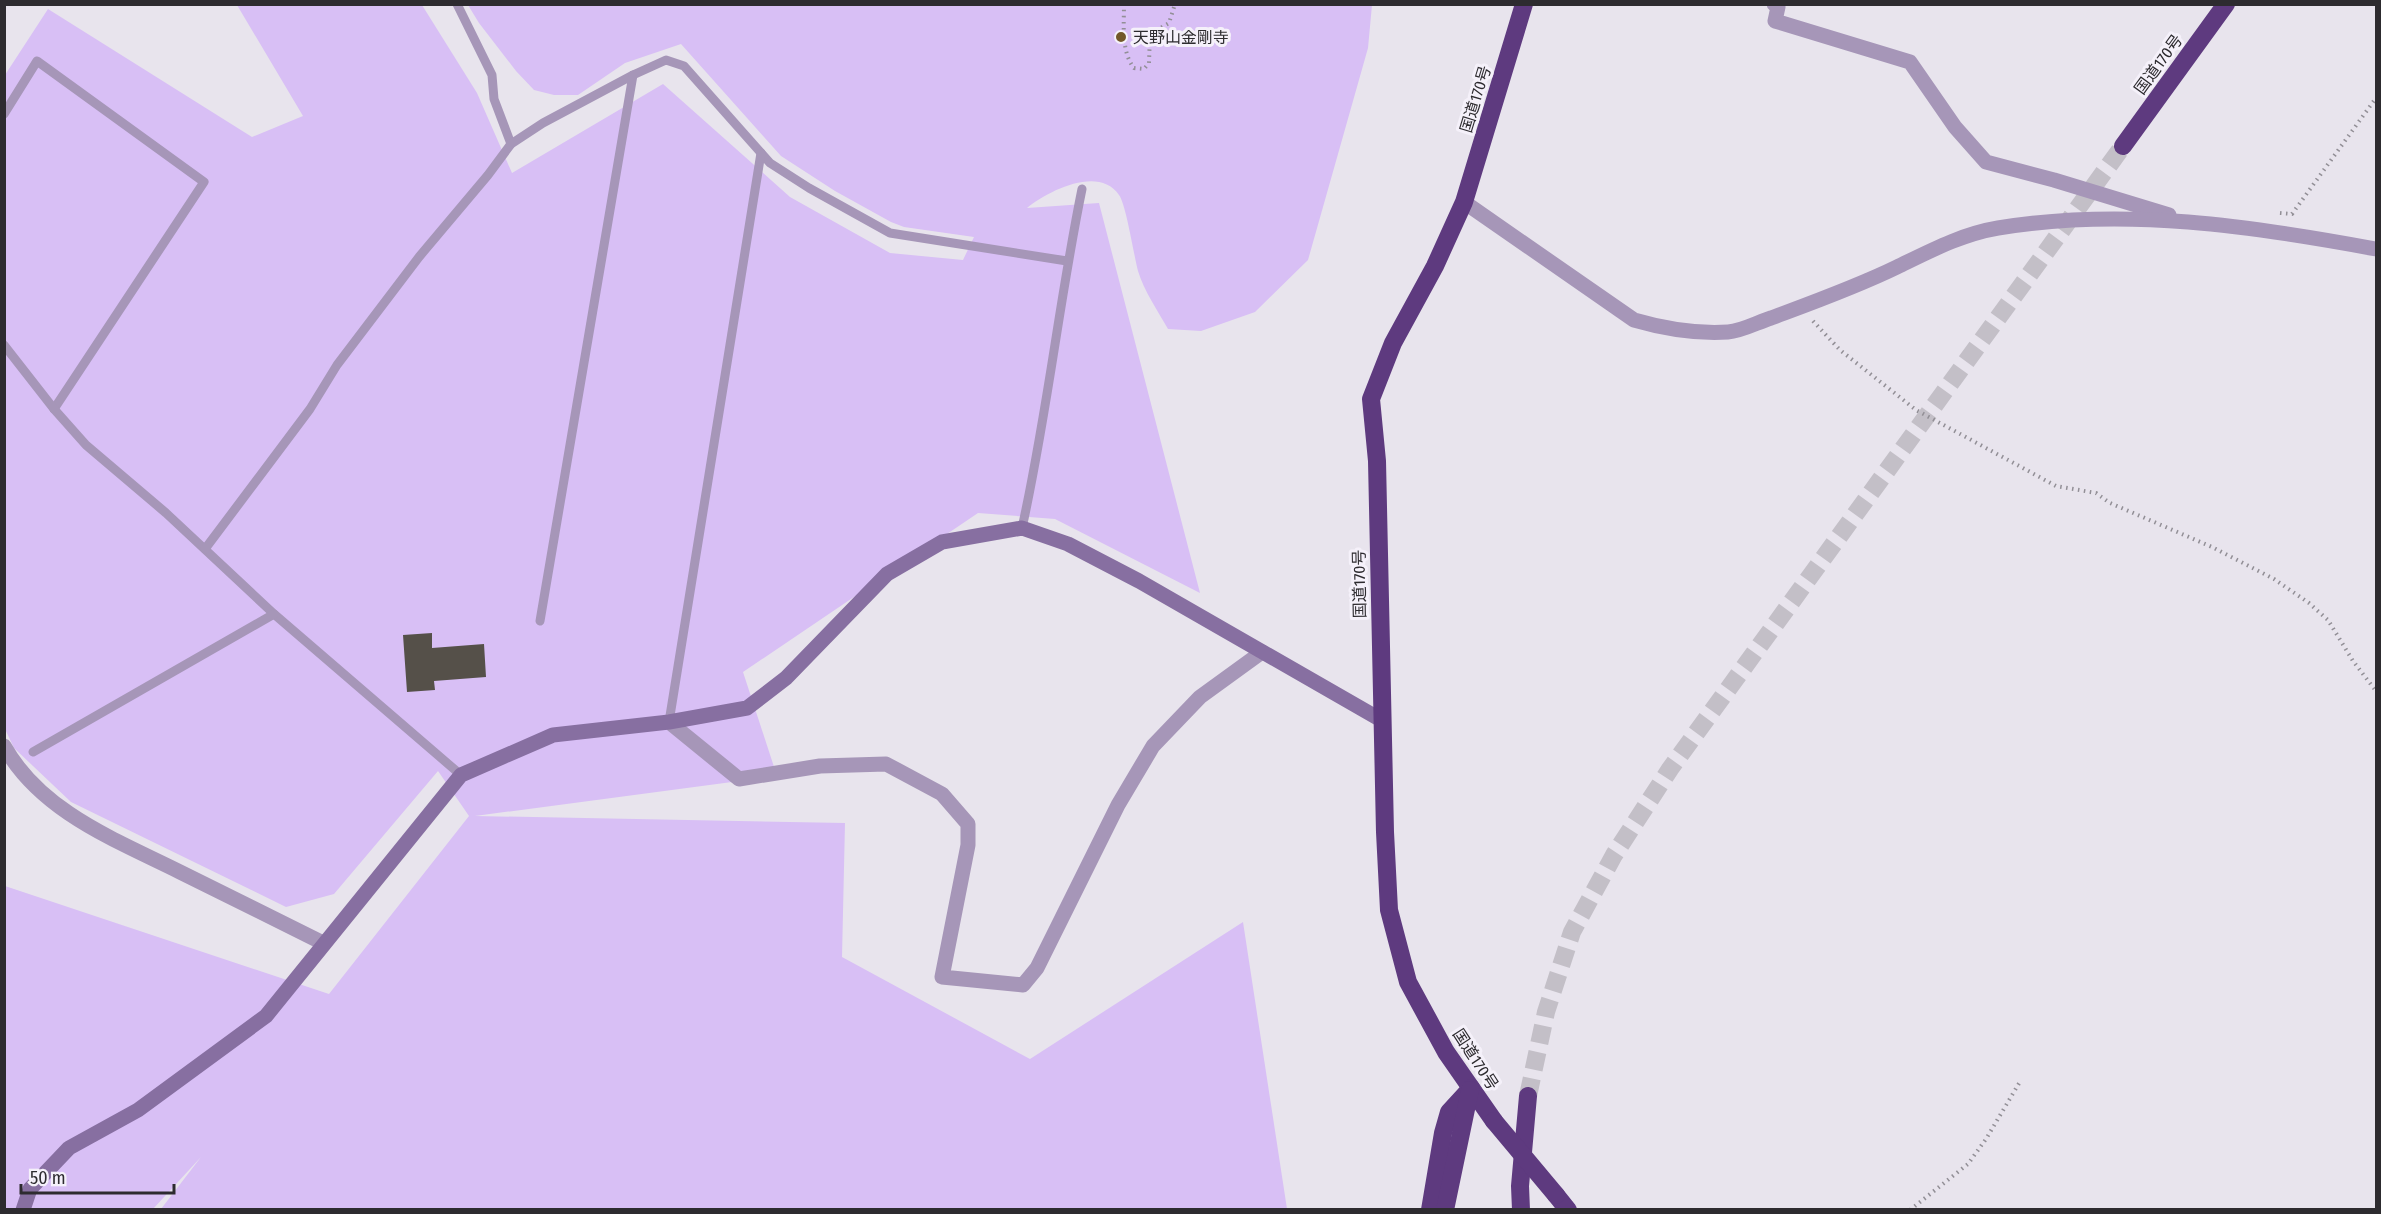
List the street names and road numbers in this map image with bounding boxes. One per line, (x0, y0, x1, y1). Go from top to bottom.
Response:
street label: 国道170号 (2130, 31, 2186, 98)
street label: 国道170号 (1456, 63, 1495, 135)
street label: 国道170号 (1349, 549, 1370, 619)
street label: 国道170号 (1449, 1025, 1502, 1093)

